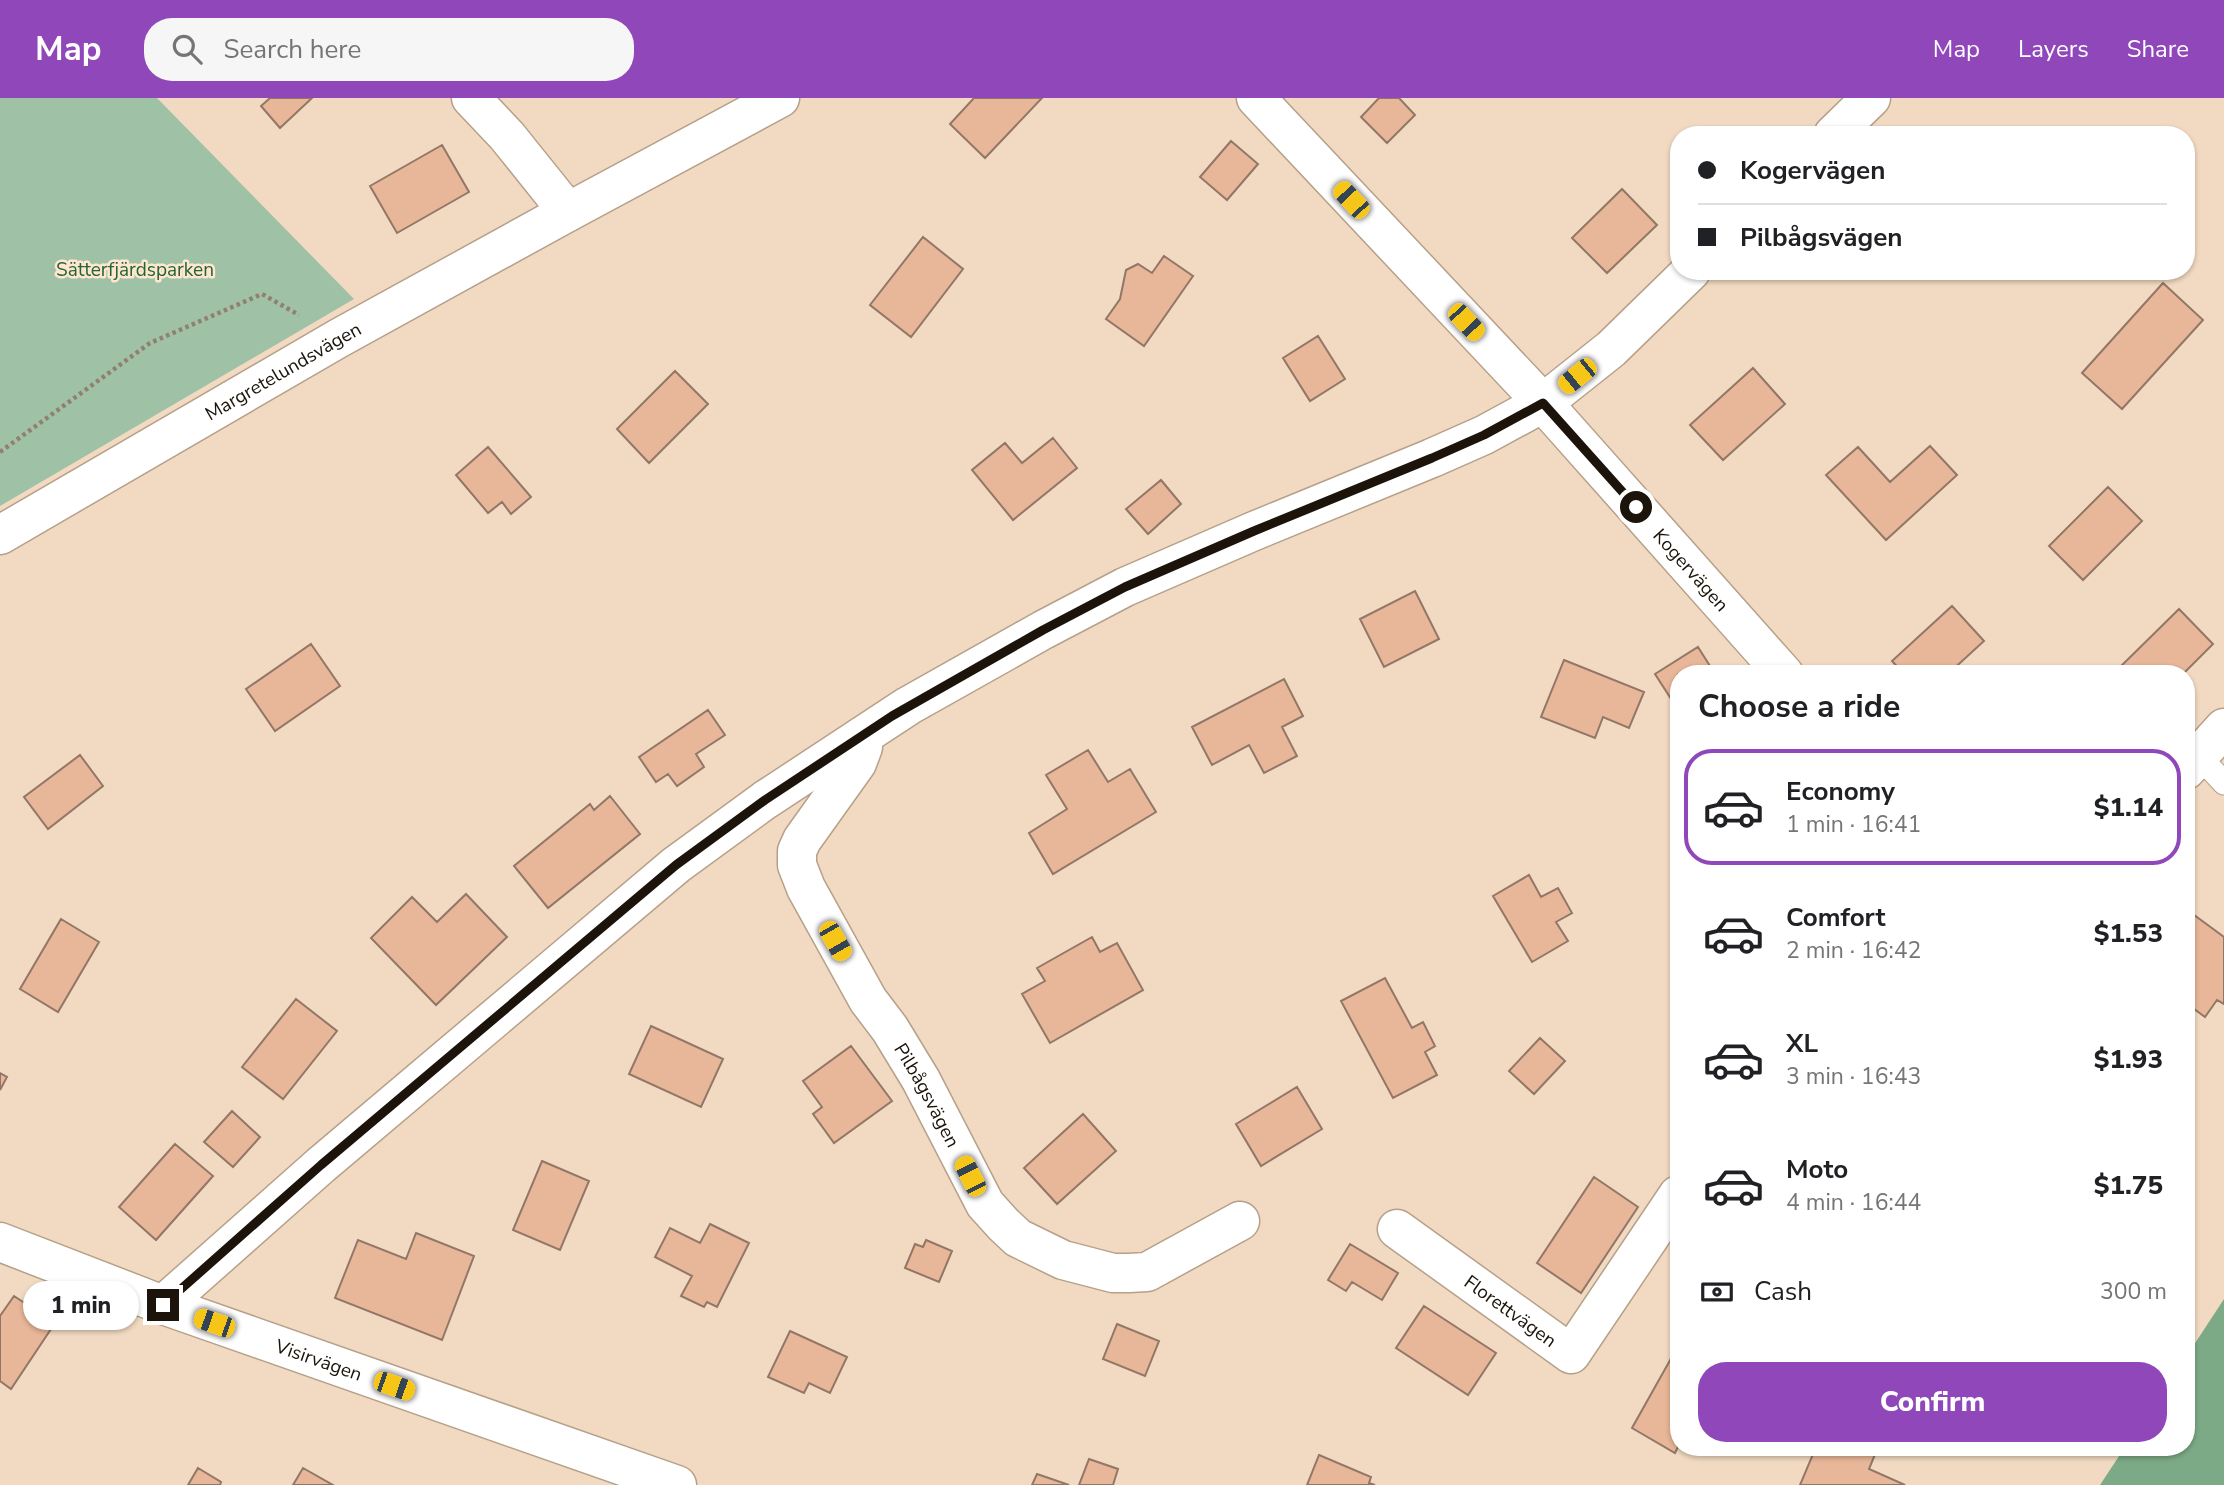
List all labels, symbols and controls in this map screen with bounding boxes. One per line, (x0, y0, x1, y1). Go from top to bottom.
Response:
search box (144, 18, 634, 81)
text: Map (35, 27, 102, 72)
icon: search (168, 30, 206, 68)
text: Search here (224, 32, 361, 67)
text: Map (1933, 33, 1980, 65)
text: Layers (2018, 33, 2089, 65)
text: Share (2127, 33, 2189, 65)
text: Kogervägen (1740, 153, 1885, 188)
car (1329, 177, 1374, 223)
text: Pilbågsvägen (1740, 220, 1903, 255)
park label: Sätterfjärdsparken (56, 257, 214, 283)
car (1444, 299, 1489, 345)
street label: Margretelundsvägen (200, 316, 366, 427)
car (1555, 355, 1600, 397)
route start (1620, 491, 1652, 523)
street label: Kogervägen (1647, 523, 1734, 617)
text: Choose a ride (1698, 685, 1900, 728)
text: Economy (1786, 774, 1895, 809)
icon: car (1702, 776, 1765, 839)
text: $1.14 (2094, 790, 2163, 825)
text: 1 min · 16:41 (1786, 809, 1921, 840)
text: Comfort (1786, 900, 1886, 935)
icon: car (1702, 902, 1765, 965)
text: $1.53 (2094, 916, 2163, 951)
car (816, 918, 855, 964)
text: 2 min · 16:42 (1786, 935, 1921, 966)
text: XL (1786, 1026, 1818, 1061)
icon: car (1702, 1028, 1765, 1091)
street label: Pilbågsvägen (888, 1038, 965, 1152)
text: $1.93 (2094, 1042, 2163, 1077)
text: 3 min · 16:43 (1786, 1061, 1921, 1092)
text: Moto (1786, 1152, 1848, 1187)
car (952, 1153, 989, 1199)
icon: car (1702, 1154, 1765, 1217)
text: $1.75 (2094, 1168, 2163, 1203)
text: 4 min · 16:44 (1786, 1187, 1921, 1218)
street label: Florettvägen (1459, 1269, 1562, 1354)
icon: cash (1698, 1273, 1736, 1311)
text: Cash (1754, 1274, 1812, 1309)
text: 300 m (2100, 1276, 2167, 1307)
callout: 1 min (23, 1280, 138, 1330)
route end (147, 1289, 179, 1321)
text: 1 min (51, 1290, 111, 1321)
car (191, 1306, 238, 1340)
street label: Visirvägen (271, 1333, 365, 1388)
button: Confirm (1698, 1362, 2167, 1442)
car (371, 1369, 418, 1403)

